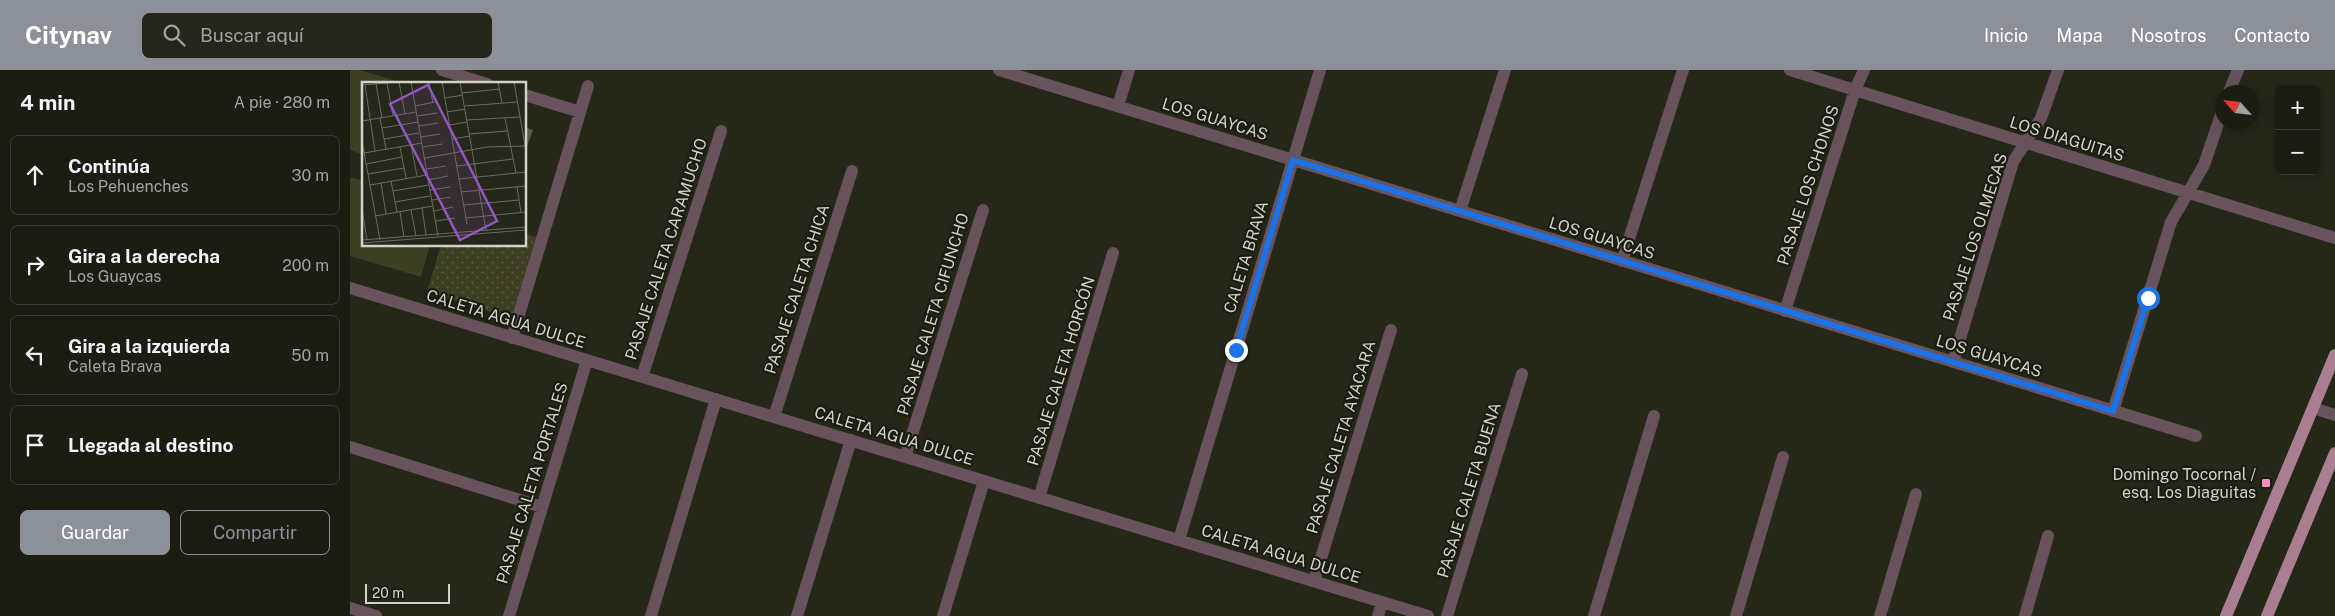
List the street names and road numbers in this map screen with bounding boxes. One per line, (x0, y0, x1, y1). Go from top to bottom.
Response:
street label: LOS GUAYCAS (1160, 94, 1270, 144)
street label: PASAJE LOS CHONOS (1773, 103, 1843, 267)
street label: LOS DIAGUITAS (2007, 113, 2127, 165)
street label: PASAJE CALETA CARAMUCHO (621, 136, 711, 362)
street label: PASAJE LOS OLMECAS (1939, 151, 2011, 323)
street label: CALETA BRAVA (1220, 199, 1272, 315)
street label: PASAJE CALETA CHICA (761, 202, 833, 376)
street label: PASAJE CALETA CIFUNCHO (893, 211, 973, 417)
street label: LOS GUAYCAS (1547, 213, 1657, 263)
street label: PASAJE CALETA HORCÓN (1022, 274, 1099, 468)
street label: CALETA AGUA DULCE (424, 286, 588, 352)
street label: LOS GUAYCAS (1934, 331, 2044, 381)
street label: PASAJE CALETA AYACARA (1303, 338, 1379, 536)
street label: PASAJE CALETA PORTALES (492, 380, 572, 586)
street label: PASAJE CALETA BUENA (1433, 400, 1505, 580)
street label: CALETA AGUA DULCE (812, 403, 976, 469)
street label: CALETA AGUA DULCE (1199, 521, 1363, 587)

